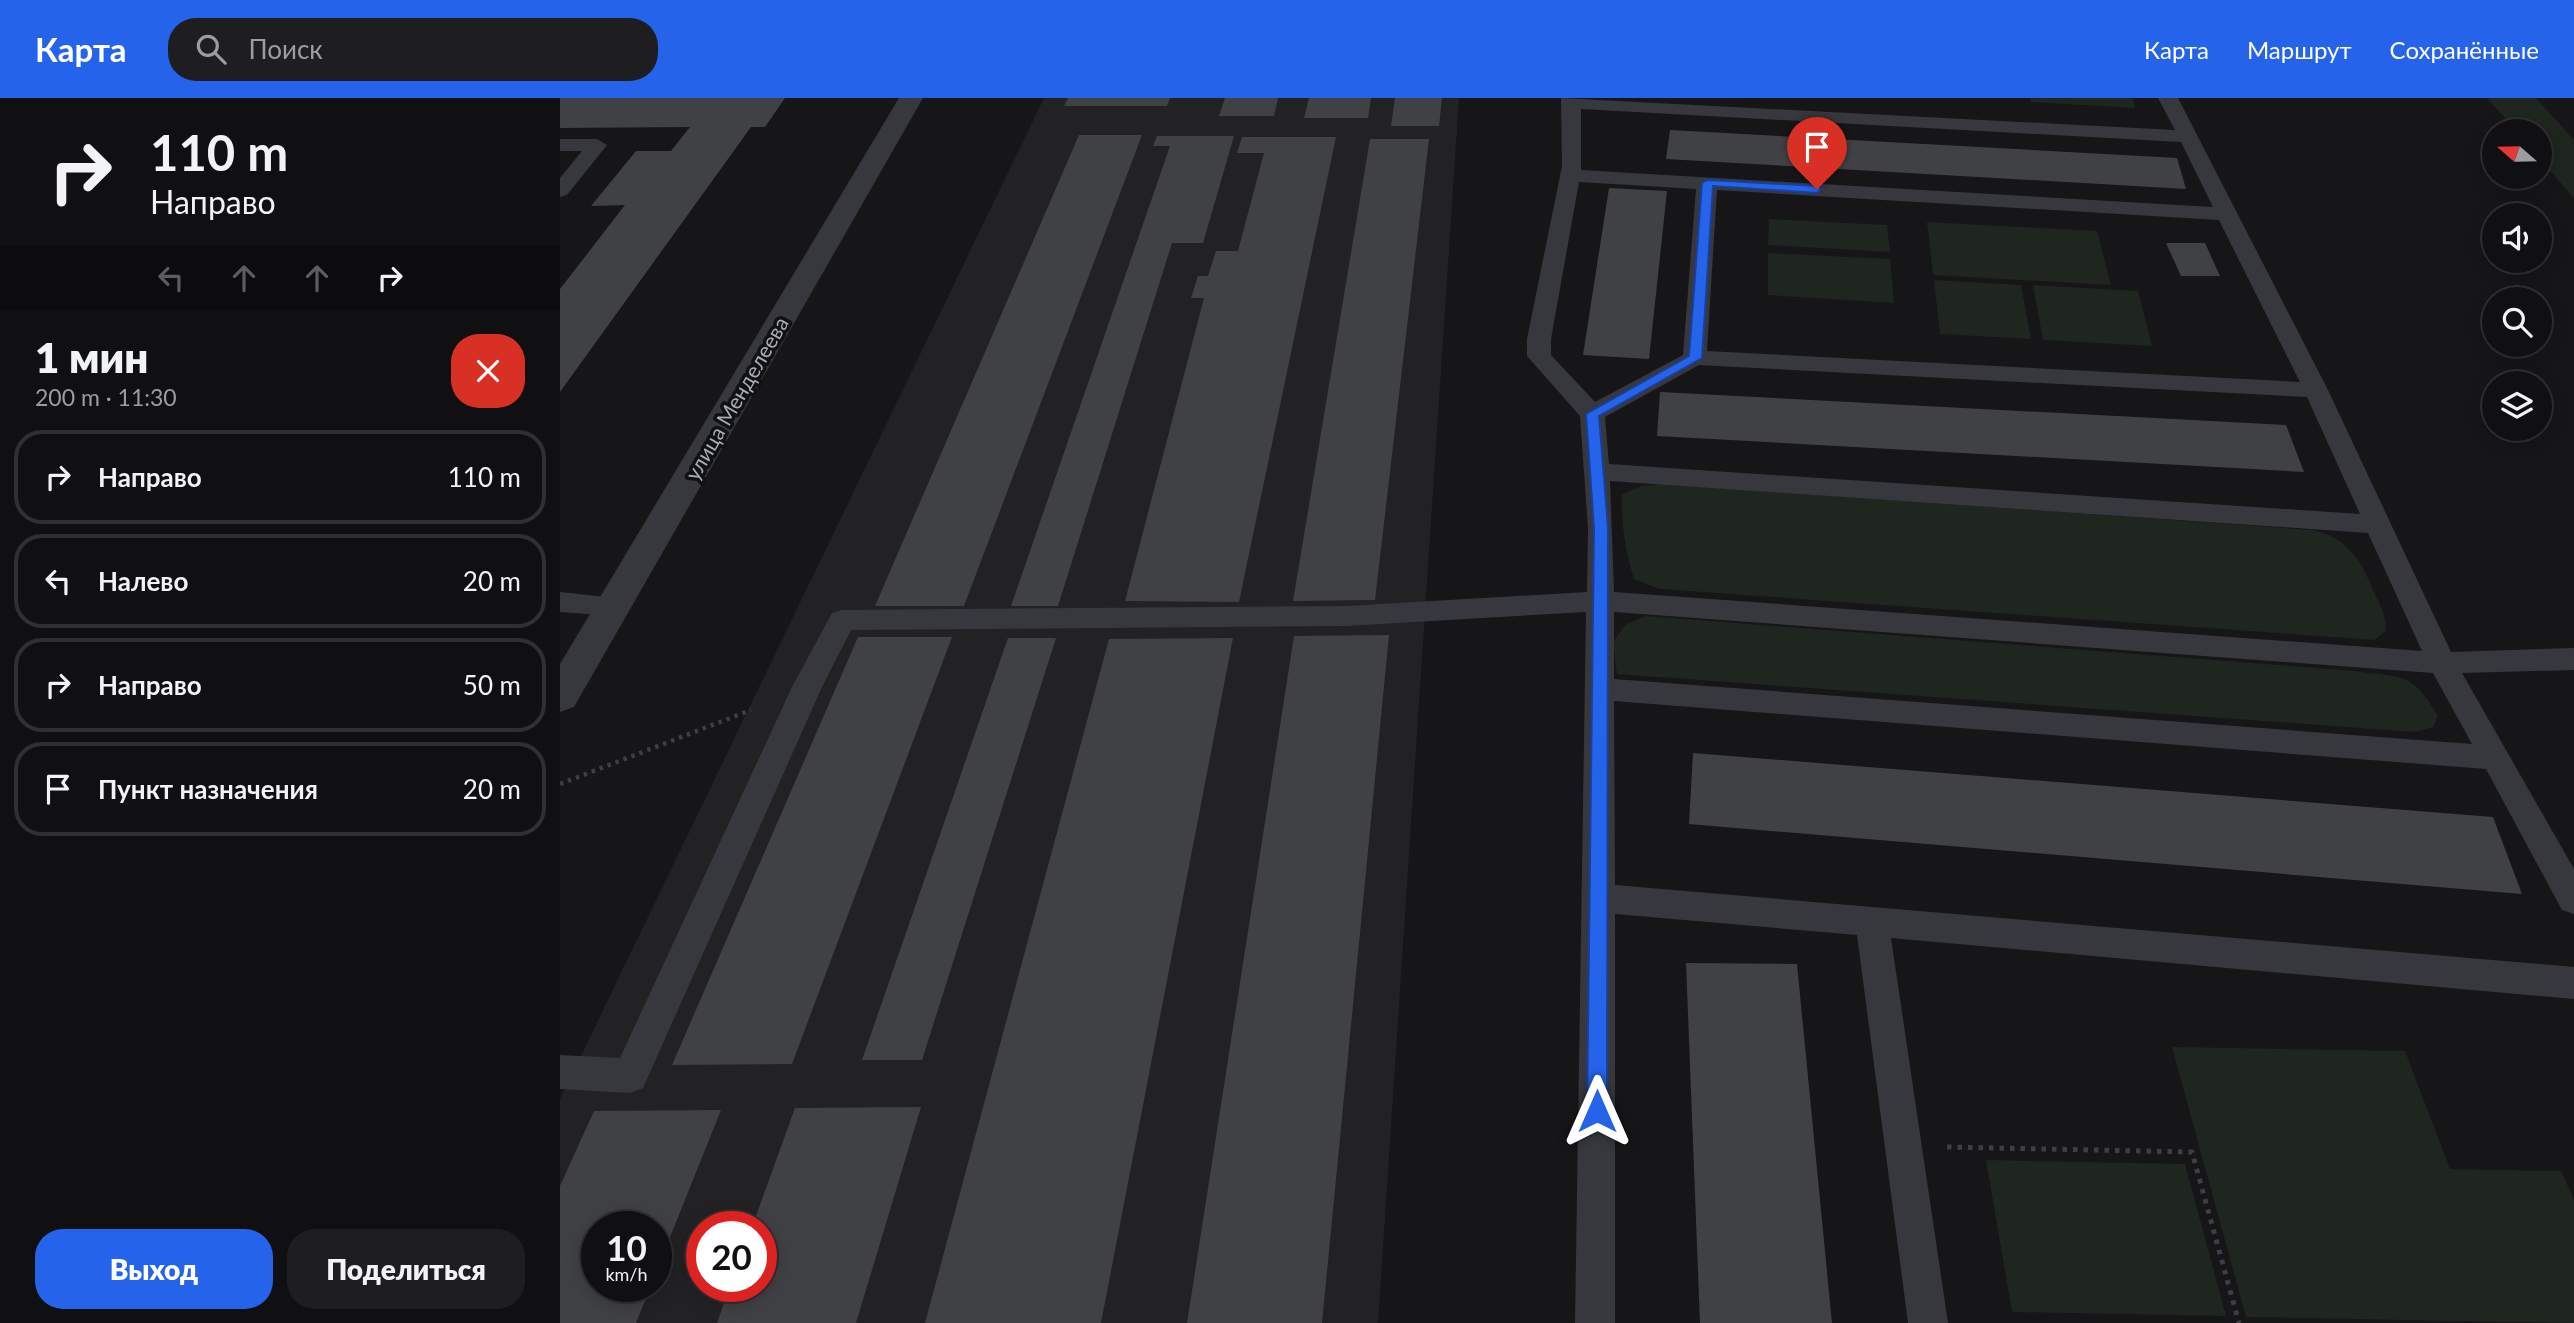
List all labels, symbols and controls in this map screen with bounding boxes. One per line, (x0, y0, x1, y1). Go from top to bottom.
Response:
search box (168, 18, 658, 81)
text: Карта (35, 29, 126, 69)
icon: search (192, 30, 230, 68)
text: Поиск (248, 33, 323, 65)
text: Карта (2144, 35, 2209, 64)
text: Маршрут (2247, 35, 2352, 64)
text: Сохранённые (2390, 35, 2539, 64)
pin (1787, 117, 1847, 189)
north arrow (2482, 119, 2552, 189)
map controls (2482, 119, 2552, 441)
text: 110 m (150, 123, 288, 181)
icon: right (35, 126, 126, 217)
icon: arrive (1798, 128, 1836, 166)
text: Направо (150, 182, 276, 221)
button: sound (2482, 203, 2552, 273)
icon: left (152, 259, 190, 297)
icon: ahead (225, 259, 263, 297)
icon: ahead (298, 259, 336, 297)
icon: right (371, 259, 409, 297)
button: search (2482, 287, 2552, 357)
street label: улица Менделеева (679, 312, 793, 484)
text: 1 мин (35, 332, 149, 382)
button: close (451, 334, 525, 408)
button: layers (2482, 371, 2552, 441)
text: 200 m · 11:30 (35, 383, 177, 411)
icon: right (39, 458, 77, 496)
text: Направо (98, 461, 202, 493)
text: 110 m (448, 461, 521, 493)
icon: left (39, 562, 77, 600)
text: Налево (98, 565, 188, 597)
text: 20 m (463, 565, 521, 597)
icon: right (39, 666, 77, 704)
text: Направо (98, 669, 202, 701)
text: 50 m (463, 669, 521, 701)
icon: arrive (39, 770, 77, 808)
text: Пункт назначения (98, 773, 318, 805)
text: 20 m (463, 773, 521, 805)
position arrow (1560, 1074, 1634, 1148)
speed limit sign: 20 (686, 1211, 777, 1302)
text: 10 (606, 1226, 647, 1268)
button: Выход (35, 1229, 273, 1309)
button: Поделиться (287, 1229, 525, 1309)
text: km/h (605, 1263, 648, 1285)

